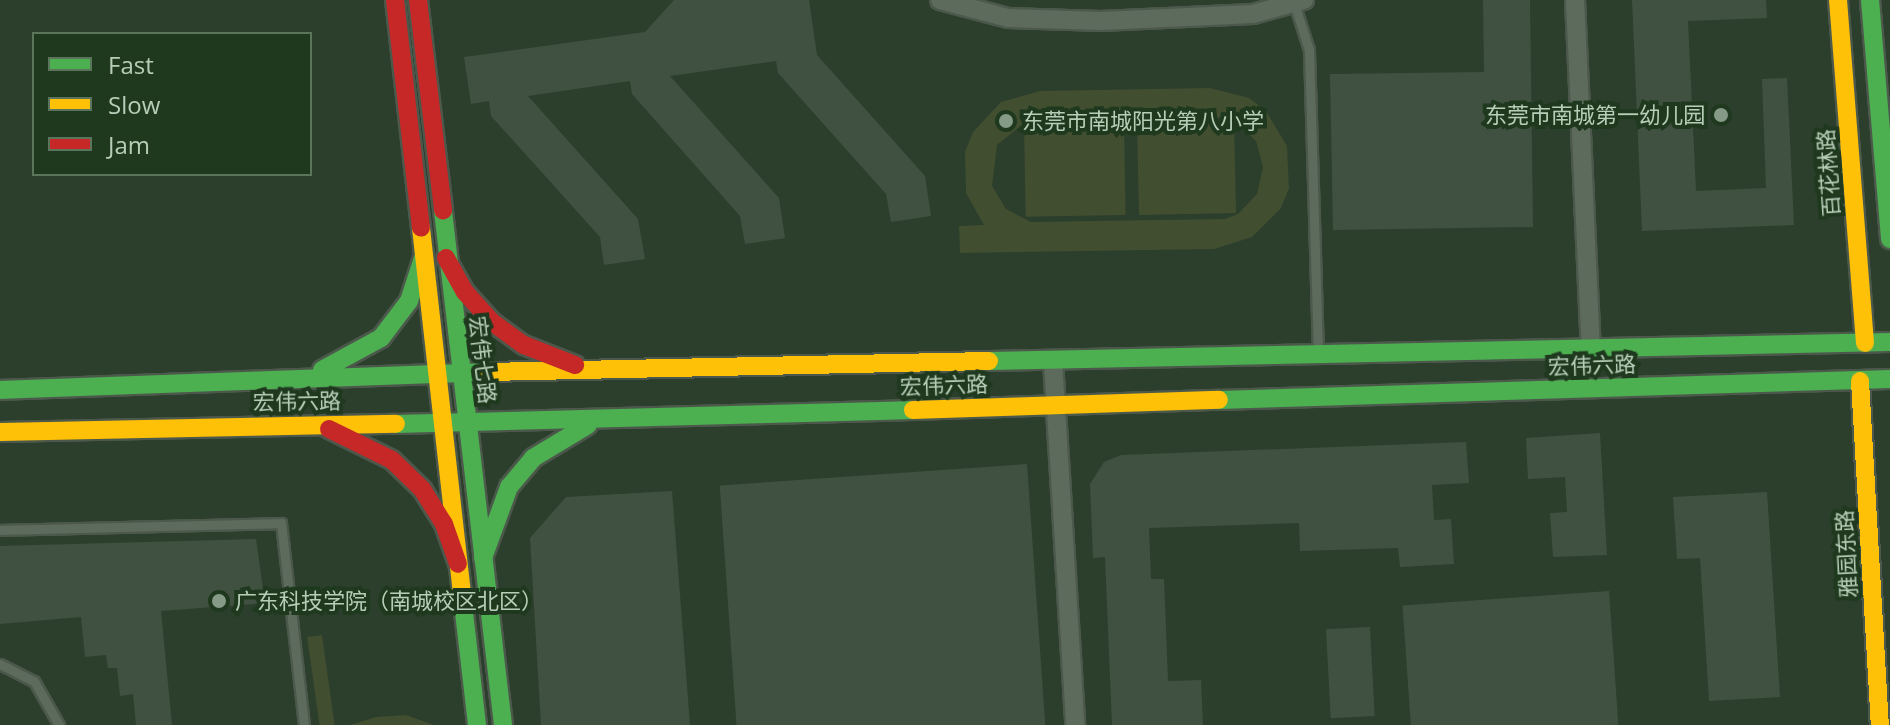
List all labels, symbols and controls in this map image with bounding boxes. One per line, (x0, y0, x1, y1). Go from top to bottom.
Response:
legend (32, 32, 312, 176)
text: Fast (108, 48, 154, 81)
text: Slow (108, 88, 160, 121)
place label: 东莞市南城第一幼儿园 (1485, 102, 1705, 128)
marker: 东莞市南城第一幼儿园 (1712, 106, 1730, 124)
place label: 东莞市南城阳光第八小学 (1022, 108, 1264, 134)
marker: 东莞市南城阳光第八小学 (997, 112, 1015, 130)
text: Jam (108, 128, 150, 161)
street label: 百花林路 (1812, 128, 1844, 218)
street label: 宏伟七路 (465, 315, 501, 405)
street label: 宏伟六路 (1548, 350, 1636, 380)
street label: 宏伟六路 (900, 370, 988, 400)
street label: 宏伟六路 (253, 387, 341, 415)
street label: 雅园东路 (1831, 509, 1861, 599)
place label: 广东科技学院（南城校区北区） (235, 588, 543, 614)
marker: 广东科技学院（南城校区北区） (210, 592, 228, 610)

